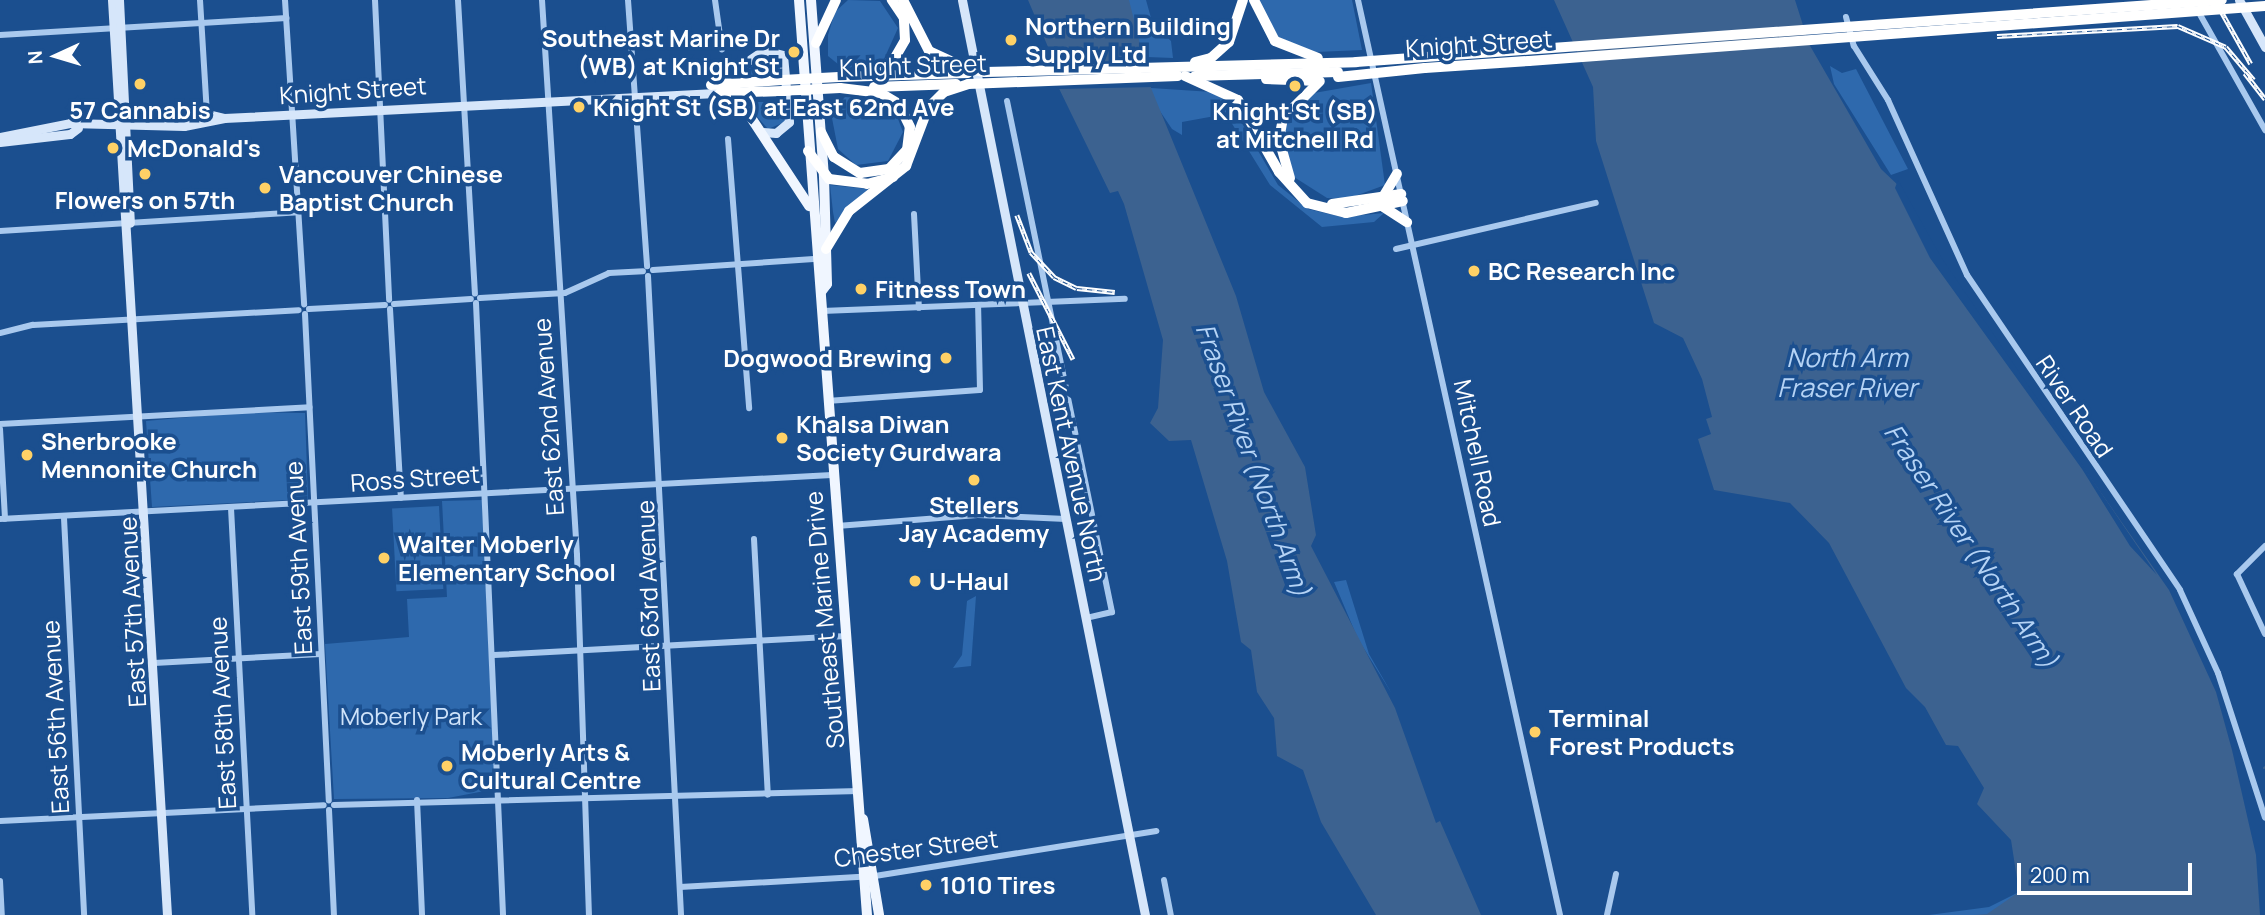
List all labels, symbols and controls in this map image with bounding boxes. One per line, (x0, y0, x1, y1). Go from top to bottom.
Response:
place label: Northern Building Supply Ltd (1025, 12, 1231, 68)
north arrow (21, 21, 91, 91)
street label: Knight Street (1404, 23, 1554, 63)
place label: Southeast Marine Dr (WB) at Knight St (542, 24, 780, 80)
marker: Northern Building Supply Ltd (1003, 32, 1019, 48)
marker: Southeast Marine Dr (WB) at Knight St (786, 44, 802, 60)
street label: Knight Street (839, 48, 987, 82)
text: N (22, 50, 48, 65)
street label: Knight Street (278, 70, 428, 110)
marker: 57 Cannabis (132, 76, 148, 92)
marker: Knight St (SB) at Mitchell Rd (1287, 78, 1303, 94)
place label: Knight St (SB) at East 62nd Ave (593, 93, 955, 121)
place label: 57 Cannabis (69, 96, 211, 124)
place label: Knight St (SB) at Mitchell Rd (1212, 97, 1378, 153)
marker: Knight St (SB) at East 62nd Ave (571, 99, 587, 115)
place label: McDonald's (127, 134, 261, 162)
marker: McDonald's (105, 140, 121, 156)
place label: Vancouver Chinese Baptist Church (279, 160, 503, 216)
marker: Flowers on 57th (137, 166, 153, 182)
marker: Vancouver Chinese Baptist Church (257, 180, 273, 196)
place label: Flowers on 57th (55, 186, 235, 214)
place label: BC Research Inc (1488, 257, 1675, 285)
marker: BC Research Inc (1466, 263, 1482, 279)
place label: Fitness Town (875, 275, 1026, 303)
marker: Fitness Town (853, 281, 869, 297)
street label: East 62nd Avenue (527, 317, 569, 517)
water label: Fraser River (North Arm) (1189, 319, 1317, 601)
street label: East Kent Avenue North (1031, 324, 1113, 584)
water label: North Arm Fraser River (1777, 342, 1917, 404)
place label: Dogwood Brewing (723, 344, 932, 372)
marker: Dogwood Brewing (938, 350, 954, 366)
street label: River Road (2030, 350, 2120, 462)
street label: Mitchell Road (1448, 377, 1508, 529)
place label: Khalsa Diwan Society Gurdwara (796, 410, 1002, 466)
water label: Fraser River (North Arm) (1878, 418, 2064, 674)
place label: Sherbrooke Mennonite Church (41, 427, 257, 483)
marker: Khalsa Diwan Society Gurdwara (774, 430, 790, 446)
marker: Sherbrooke Mennonite Church (19, 447, 35, 463)
street label: Ross Street (349, 459, 481, 497)
street label: East 59th Avenue (279, 461, 317, 655)
marker: Stellers Jay Academy (966, 472, 982, 488)
street label: Southeast Marine Drive (798, 490, 850, 750)
place label: Stellers Jay Academy (899, 491, 1049, 547)
street label: East 63rd Avenue (630, 500, 666, 692)
street label: East 57th Avenue (113, 516, 151, 708)
place label: Walter Moberly Elementary School (398, 530, 616, 586)
marker: Walter Moberly Elementary School (376, 550, 392, 566)
place label: U-Haul (929, 567, 1009, 595)
marker: U-Haul (907, 573, 923, 589)
street label: East 58th Avenue (203, 616, 241, 810)
street label: East 56th Avenue (36, 620, 74, 814)
park label: Moberly Park (340, 702, 482, 730)
place label: Terminal Forest Products (1549, 704, 1735, 760)
marker: Terminal Forest Products (1527, 724, 1543, 740)
place label: Moberly Arts & Cultural Centre (461, 738, 642, 794)
marker: Moberly Arts & Cultural Centre (439, 758, 455, 774)
street label: Chester Street (832, 824, 1000, 872)
scale bar (2020, 848, 2195, 892)
text: 200 m (2030, 861, 2090, 889)
place label: 1010 Tires (940, 871, 1055, 899)
marker: 1010 Tires (918, 877, 934, 893)

